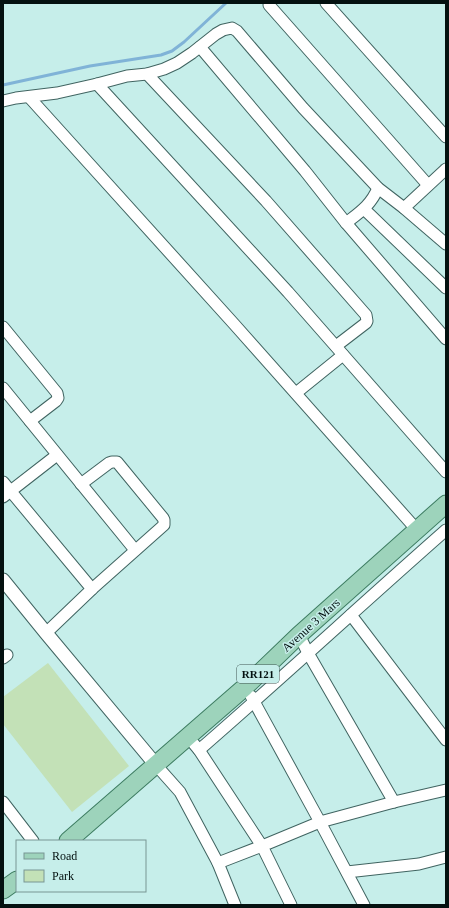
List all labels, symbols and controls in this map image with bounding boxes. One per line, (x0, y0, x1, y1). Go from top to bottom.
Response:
street label: Avenue 3 Mars (279, 595, 343, 655)
road number: RR121 (237, 665, 279, 683)
legend (16, 840, 146, 892)
text: Road (52, 849, 77, 863)
text: Park (52, 869, 74, 883)

